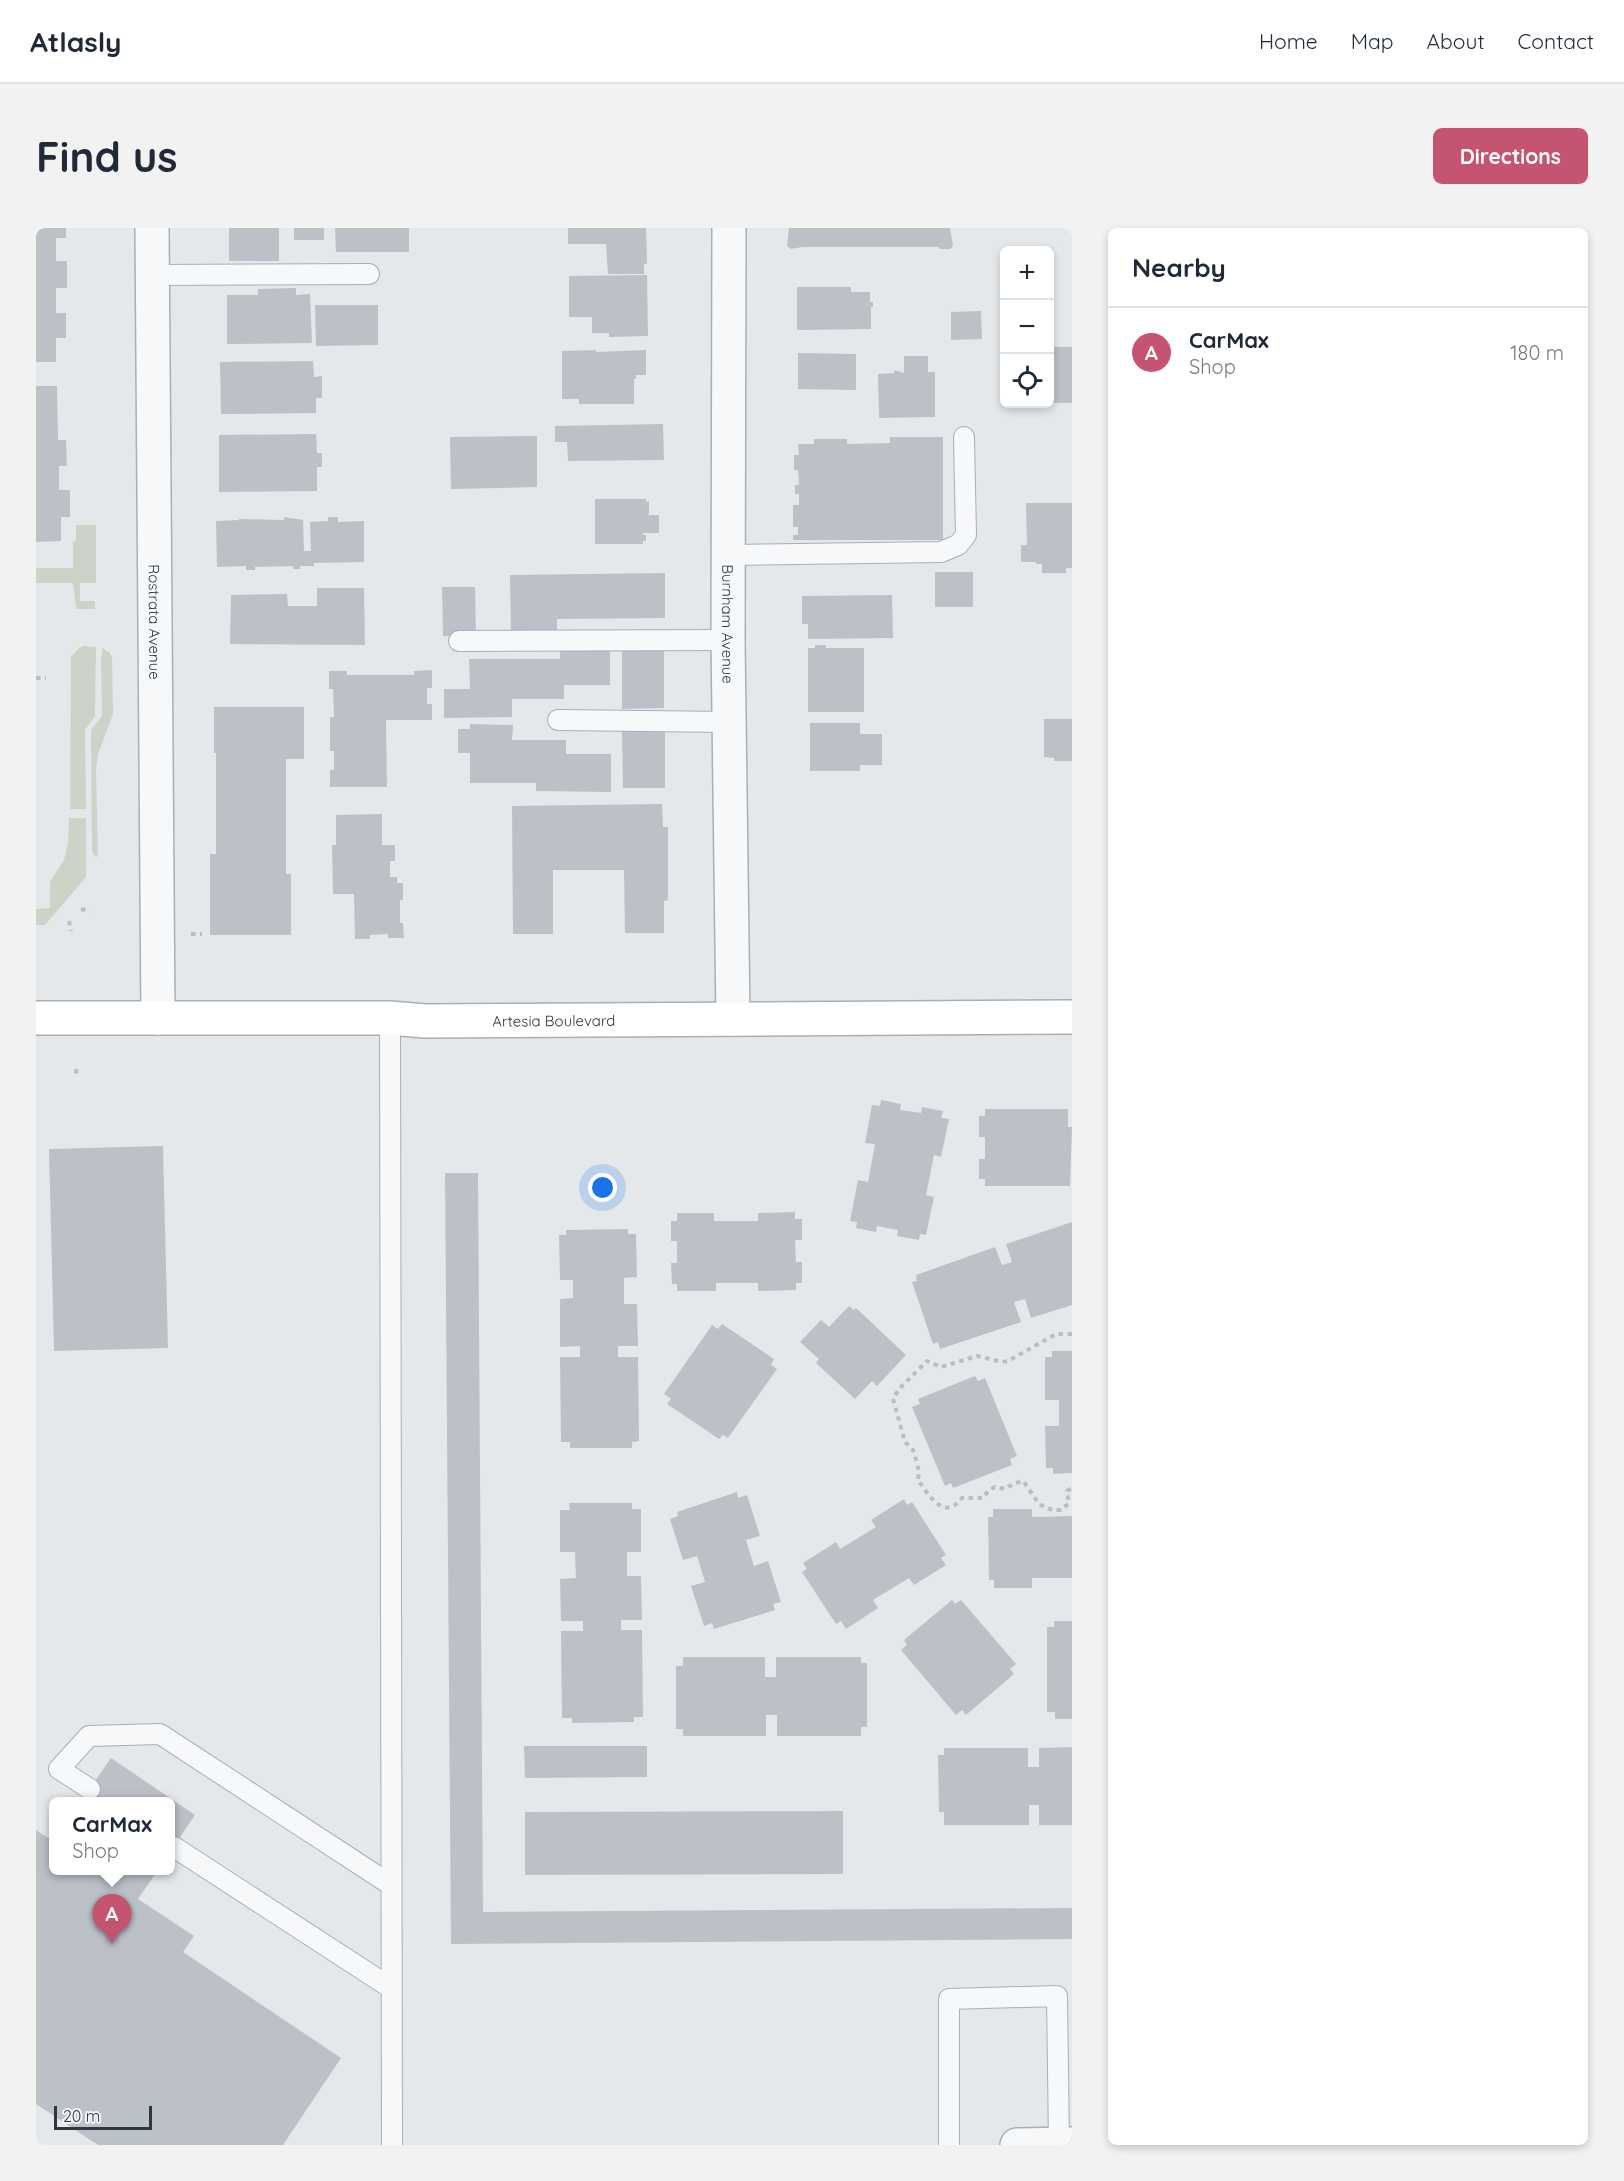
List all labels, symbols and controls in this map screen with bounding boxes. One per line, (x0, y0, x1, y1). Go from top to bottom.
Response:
text: Atlasly (30, 24, 121, 59)
text: Home (1259, 28, 1318, 54)
text: Map (1351, 28, 1394, 54)
text: About (1427, 28, 1485, 54)
text: Contact (1518, 28, 1594, 54)
button: Directions (1433, 128, 1588, 184)
text: Find us (36, 130, 178, 183)
map controls (1000, 246, 1054, 408)
button: + (1000, 246, 1054, 300)
text: Nearby (1132, 251, 1226, 284)
button: − (1000, 300, 1054, 354)
text: CarMax (1189, 326, 1269, 354)
text: A (1145, 340, 1158, 365)
text: 180 m (1510, 340, 1564, 365)
button: locate (1000, 354, 1054, 408)
text: Shop (1189, 354, 1236, 379)
street label: Rostrata Avenue (145, 564, 165, 680)
street label: Burnham Avenue (718, 564, 738, 684)
street label: Artesia Boulevard (492, 1010, 615, 1030)
your location (588, 1173, 617, 1202)
popup (49, 1797, 175, 1875)
text: CarMax (72, 1810, 152, 1838)
text: Shop (72, 1838, 119, 1863)
pin: A (92, 1894, 132, 1944)
scale bar (54, 2103, 152, 2130)
text: 20 m (63, 2106, 100, 2126)

